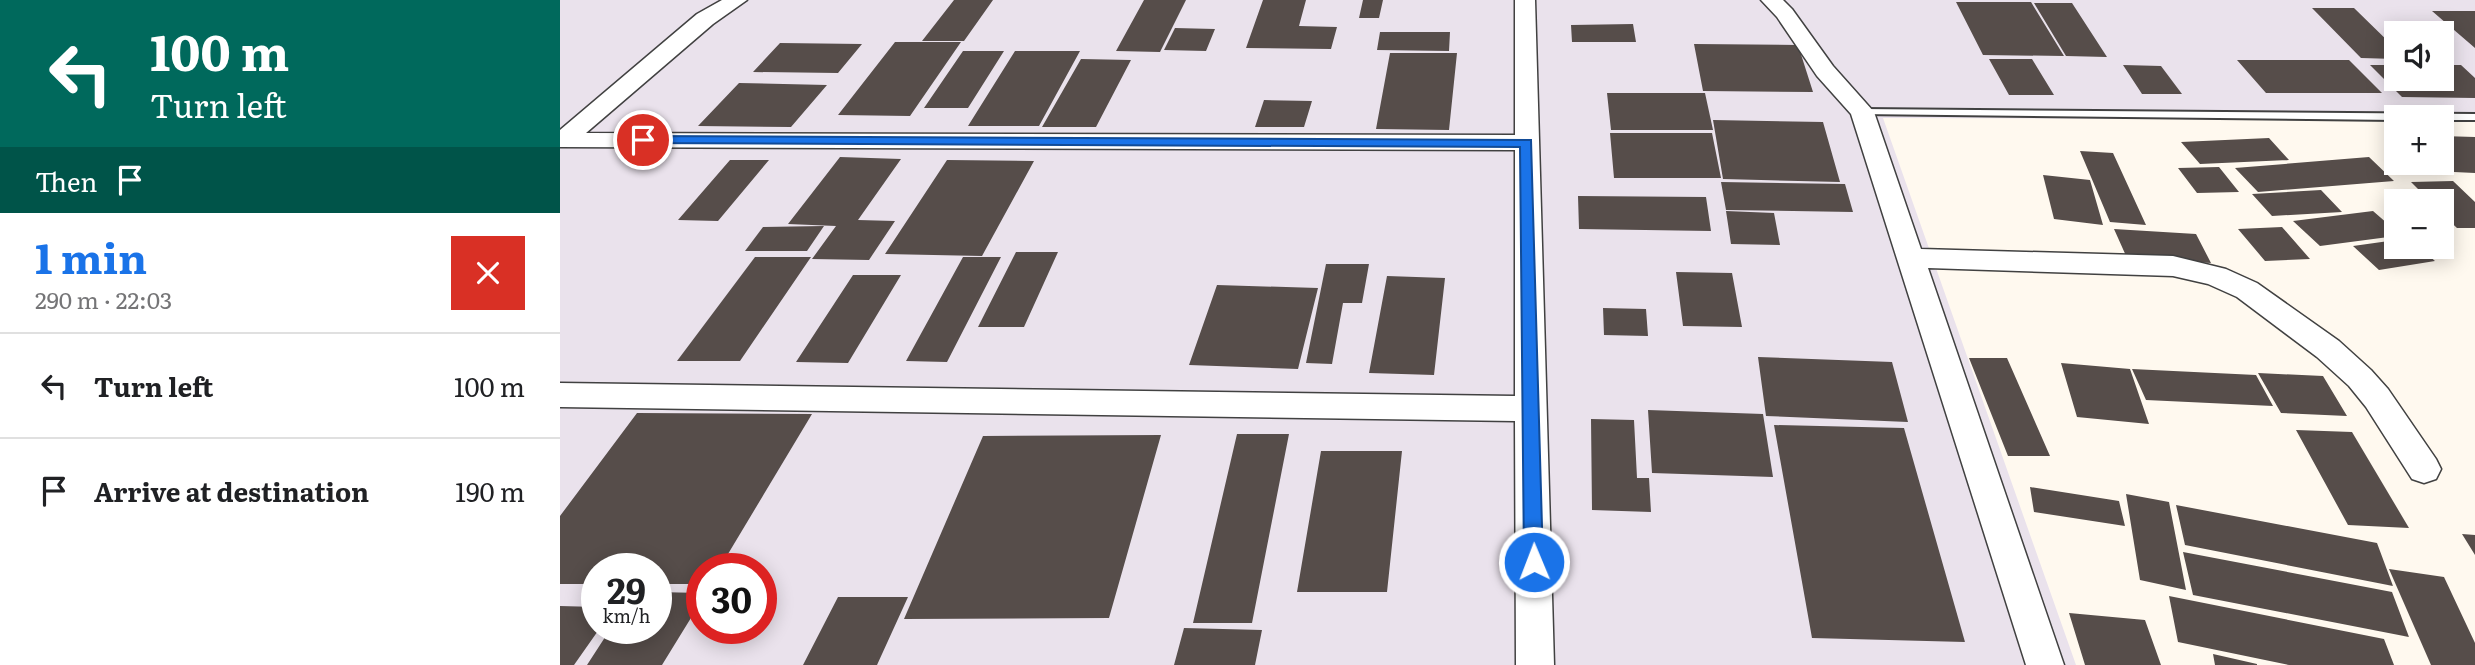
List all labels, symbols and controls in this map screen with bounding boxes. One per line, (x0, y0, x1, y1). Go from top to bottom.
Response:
text: 100 m (150, 13, 289, 86)
map controls (2384, 21, 2454, 259)
button: sound (2384, 21, 2454, 91)
icon: left (35, 28, 126, 119)
text: Turn left (150, 80, 287, 128)
button: + (2384, 105, 2454, 175)
pin (613, 110, 673, 170)
icon: arrive (624, 121, 662, 159)
text: Then (35, 161, 97, 200)
icon: arrive (111, 161, 149, 199)
button: − (2384, 189, 2454, 259)
text: 1 min (35, 225, 147, 287)
button: close (451, 236, 525, 310)
text: 290 m · 22:03 (35, 282, 172, 316)
text: Turn left (94, 366, 213, 405)
text: 100 m (454, 366, 525, 405)
icon: left (35, 367, 73, 405)
text: Arrive at destination (94, 471, 369, 510)
text: 190 m (455, 471, 525, 510)
icon: arrive (35, 472, 73, 510)
position arrow (1497, 525, 1571, 599)
speed limit sign: 30 (686, 553, 777, 644)
text: 29 (607, 563, 646, 615)
text: km/h (603, 602, 650, 629)

